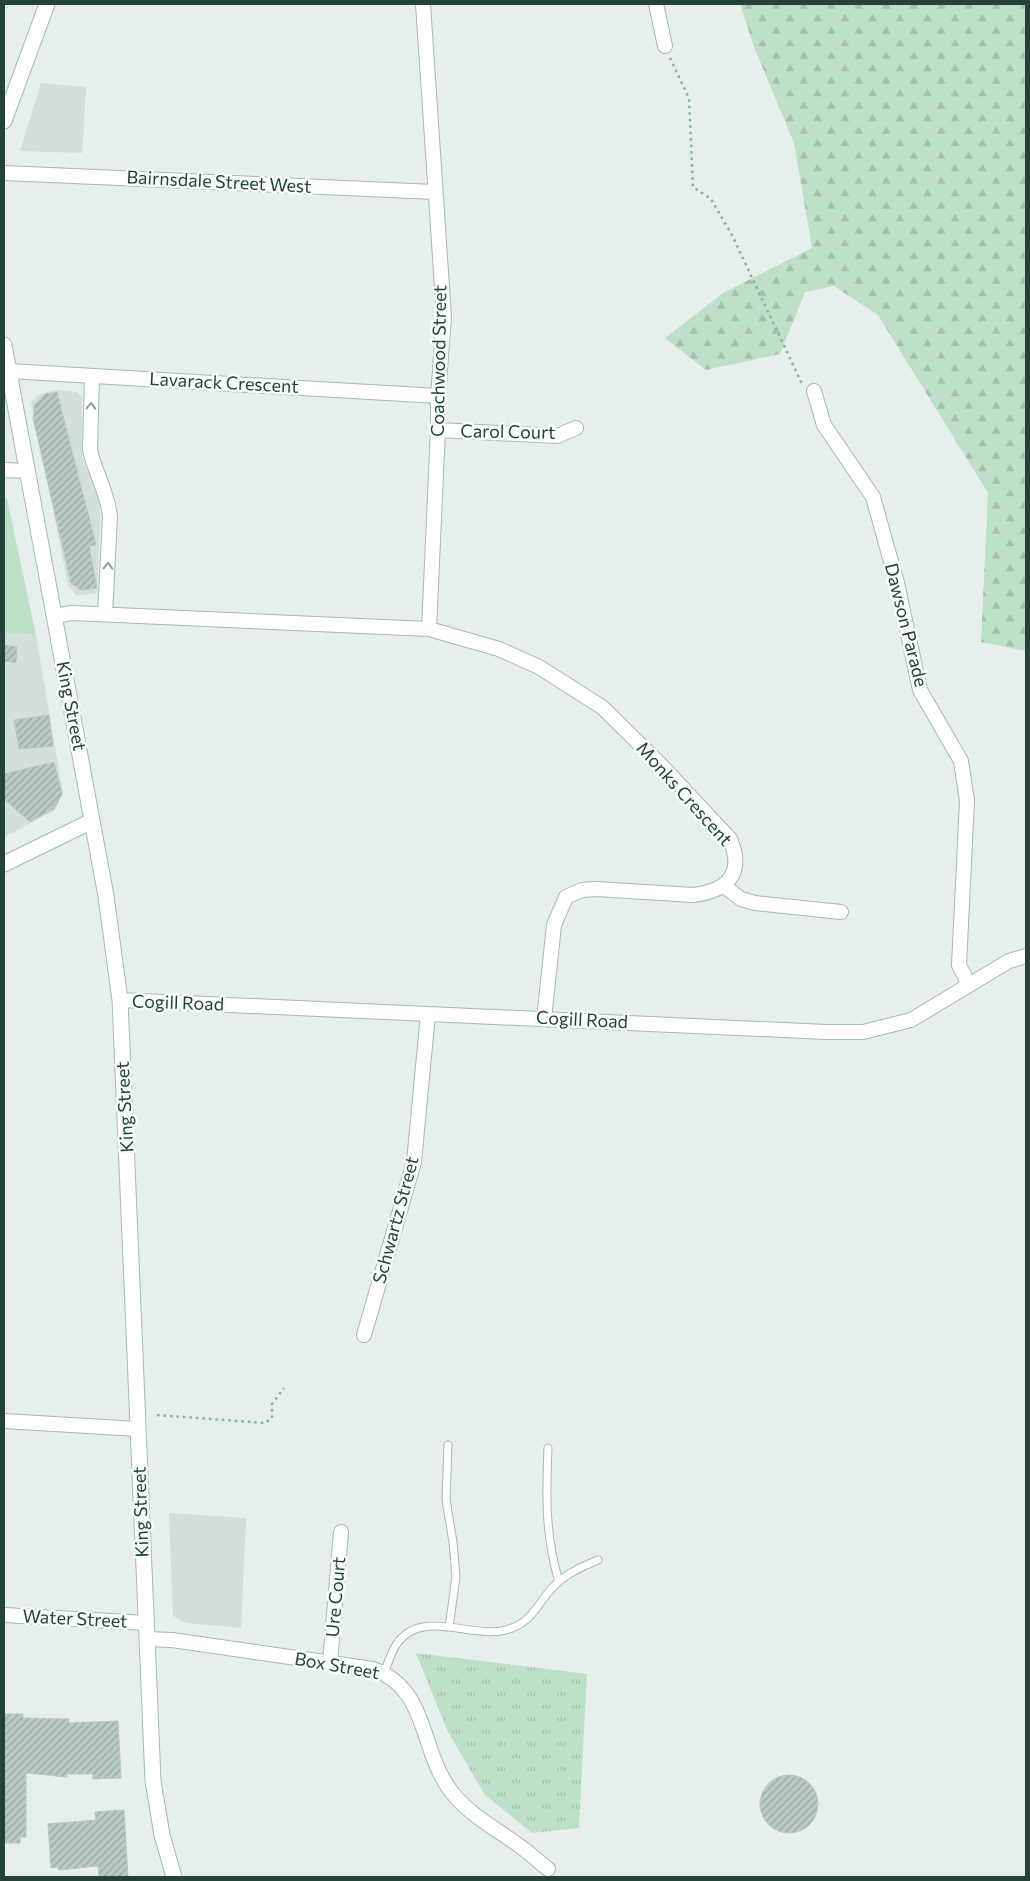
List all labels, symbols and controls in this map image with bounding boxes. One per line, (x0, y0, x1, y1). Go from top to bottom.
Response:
street label: Bairnsdale Street West (126, 165, 312, 197)
street label: Coachwood Street (426, 285, 450, 437)
street label: Lavarack Crescent (149, 367, 299, 397)
one-way arrow (86, 402, 96, 410)
street label: Carol Court (460, 419, 556, 443)
one-way arrow (102, 561, 113, 569)
street label: Dawson Parade (881, 561, 933, 689)
street label: King Street (52, 659, 91, 753)
street label: Monks Crescent (632, 737, 737, 850)
street label: Cogill Road (132, 989, 224, 1015)
street label: Cogill Road (535, 1006, 629, 1032)
street label: King Street (111, 1061, 137, 1153)
street label: Schwartz Street (367, 1154, 423, 1286)
street label: King Street (127, 1466, 153, 1558)
street label: Ure Court (321, 1556, 349, 1638)
street label: Water Street (22, 1604, 128, 1632)
street label: Box Street (293, 1647, 381, 1683)

